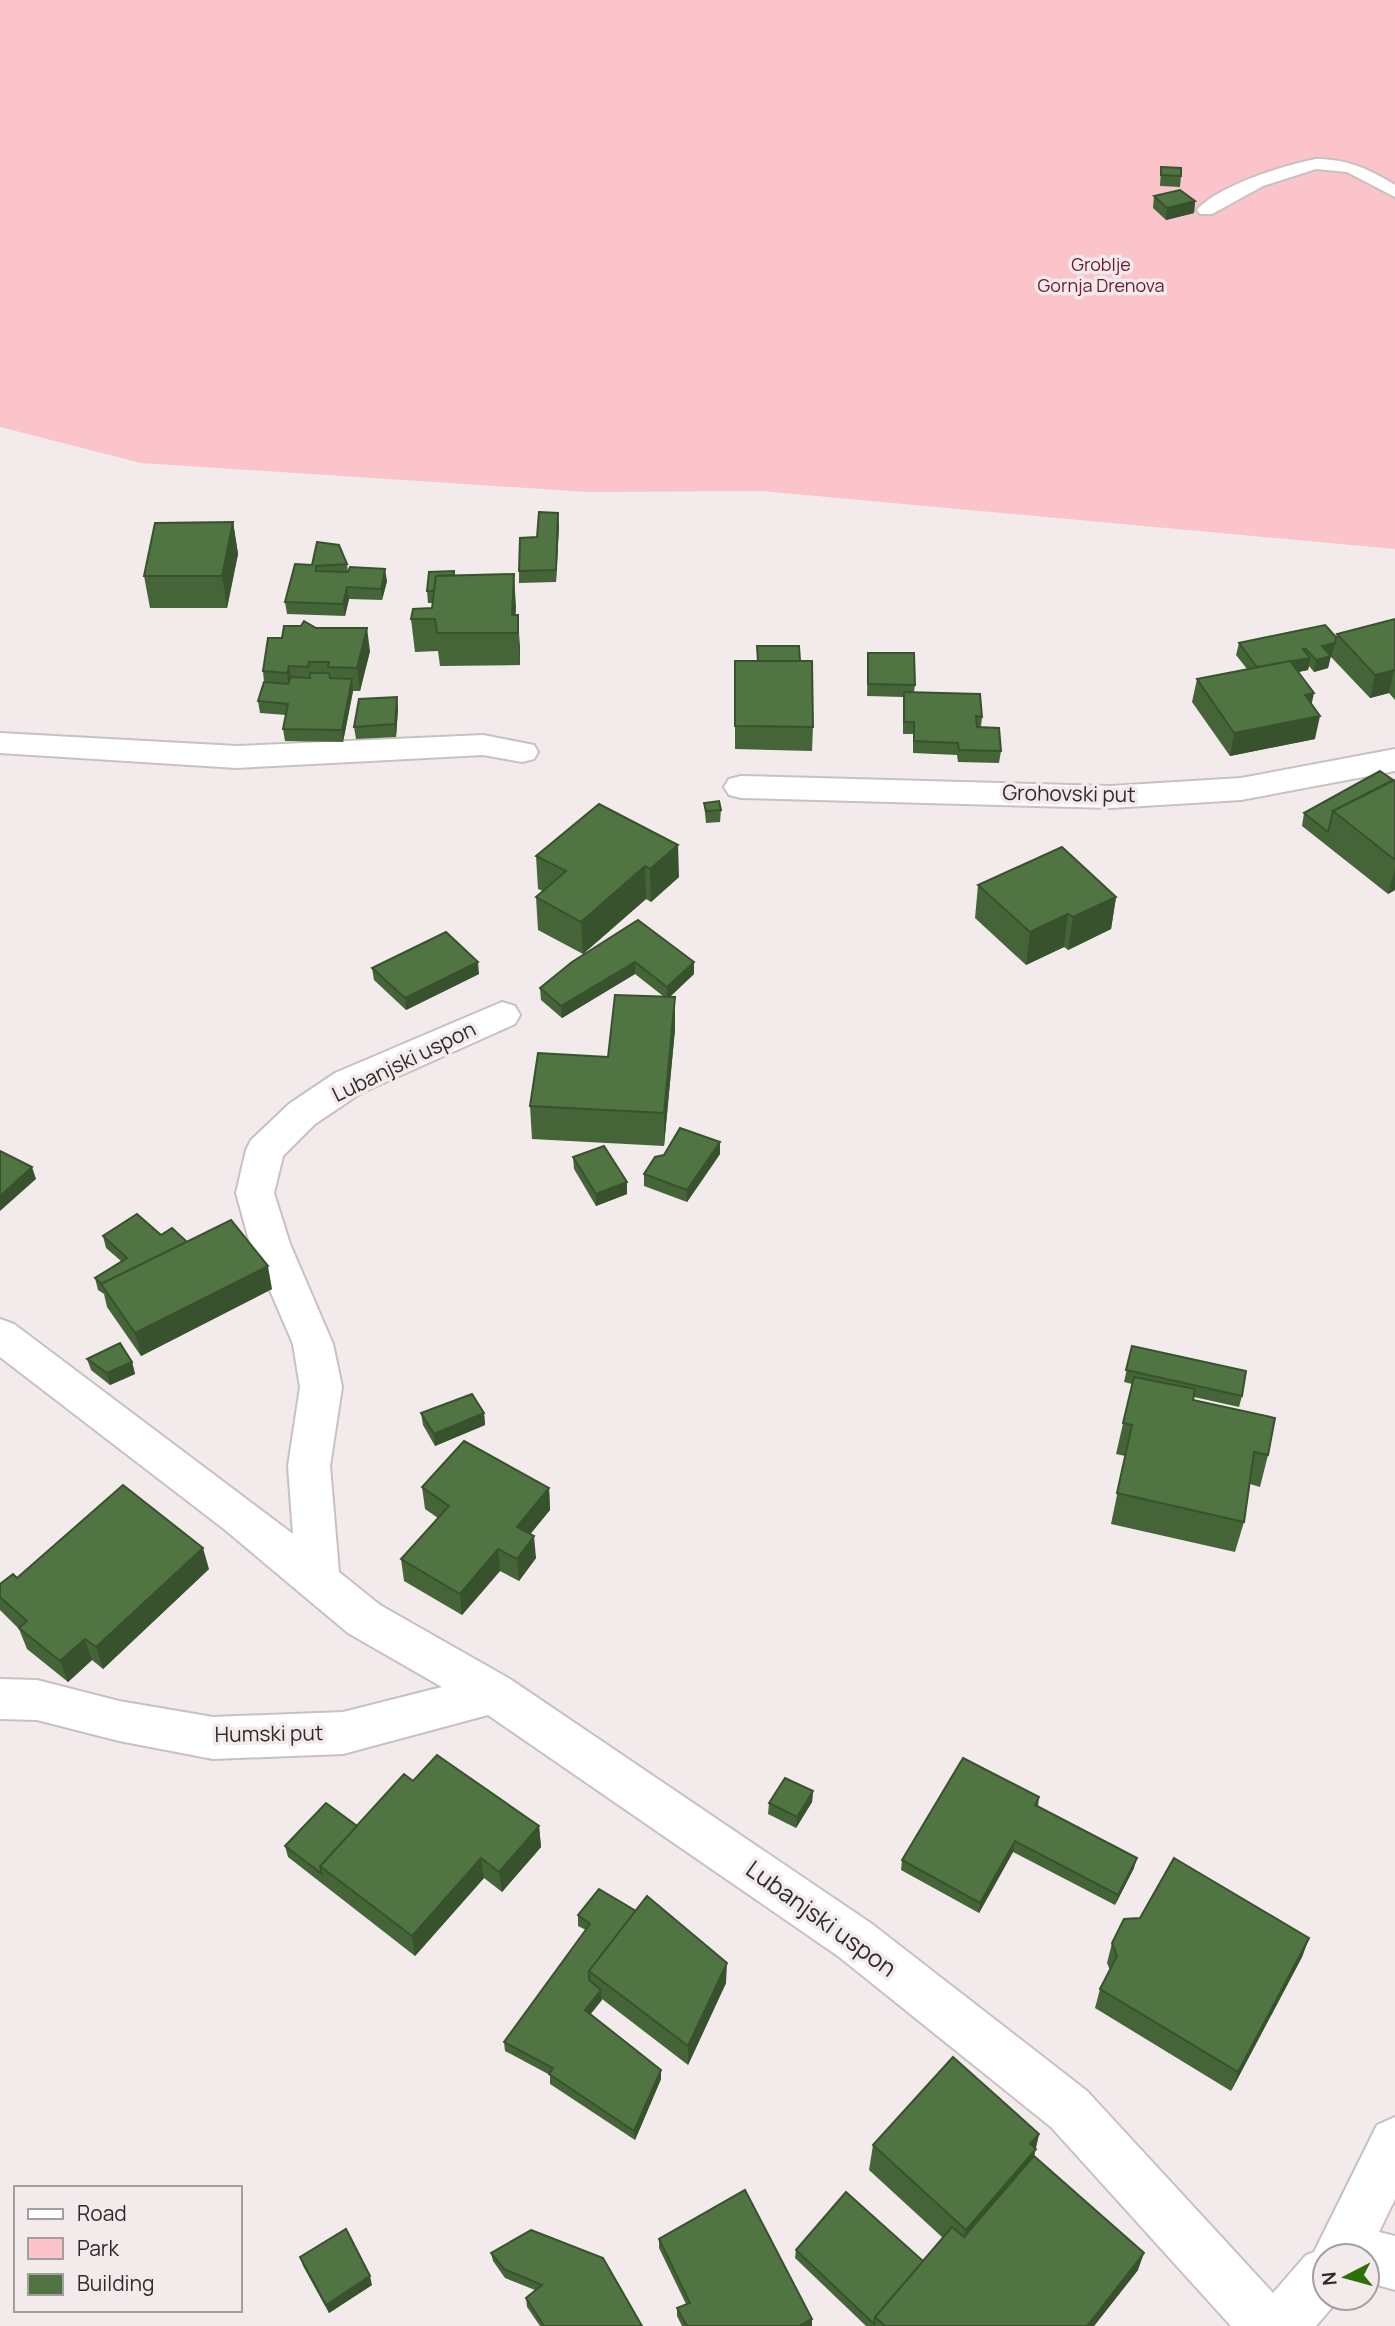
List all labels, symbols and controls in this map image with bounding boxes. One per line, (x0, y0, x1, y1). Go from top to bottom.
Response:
park label: Groblje Gornja Drenova (1038, 252, 1164, 297)
street label: Grohovski put (1002, 778, 1136, 808)
street label: Lubanjski uspon (327, 1014, 480, 1108)
street label: Humski put (214, 1718, 323, 1748)
street label: Lubanjski uspon (740, 1852, 904, 1984)
legend (14, 2186, 242, 2312)
text: Road (77, 2199, 127, 2227)
text: Park (77, 2234, 119, 2262)
north arrow (1311, 2242, 1381, 2312)
text: Building (77, 2269, 154, 2297)
text: N (1315, 2271, 1343, 2287)

